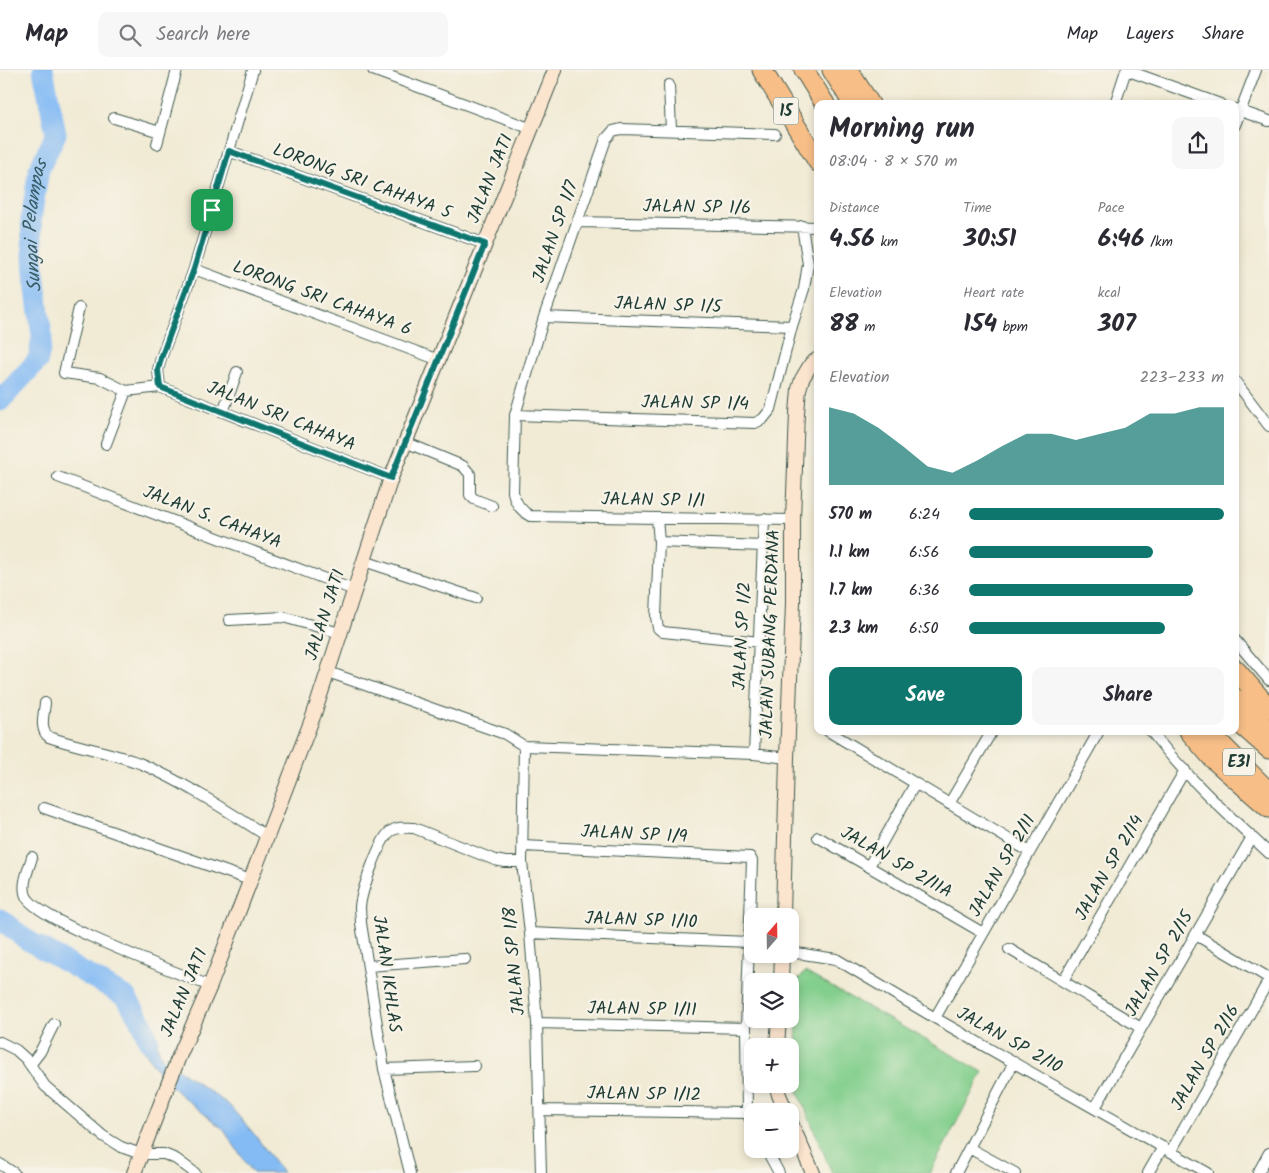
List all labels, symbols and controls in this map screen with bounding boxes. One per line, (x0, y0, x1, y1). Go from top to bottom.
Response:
search box (98, 12, 448, 57)
text: Map (25, 15, 68, 54)
text: Search here (156, 20, 250, 50)
text: Map (1067, 20, 1098, 49)
text: Layers (1126, 20, 1174, 49)
text: Share (1202, 20, 1244, 49)
icon: search (116, 21, 144, 49)
road number: 15 (774, 97, 798, 124)
text: Morning run (829, 107, 975, 152)
button: share (1172, 117, 1224, 169)
street label: JALAN JATI (460, 130, 522, 228)
street label: LORONG SRI CAHAYA 5 (268, 136, 457, 228)
text: 08:04 · 8 × 570 m (829, 149, 957, 174)
water label: Sungai Pelampas (16, 153, 57, 294)
street label: JALAN SP 1/7 (525, 176, 587, 287)
pin (191, 189, 233, 231)
street label: JALAN SP 1/6 (643, 193, 751, 223)
icon: arrive (198, 196, 226, 224)
text: Distance (829, 197, 879, 219)
text: Time (963, 197, 992, 219)
text: Pace (1098, 197, 1124, 219)
text: 4.56 (829, 219, 875, 259)
text: 30:51 (963, 219, 1016, 259)
text: 6:46 (1098, 219, 1145, 259)
text: km (875, 231, 898, 253)
text: /km (1145, 231, 1173, 253)
street label: LORONG SRI CAHAYA 6 (228, 253, 416, 345)
text: Elevation (829, 282, 882, 304)
text: Heart rate (963, 282, 1024, 304)
text: kcal (1098, 282, 1120, 304)
street label: JALAN SP 1/5 (614, 290, 724, 322)
text: 88 (829, 304, 859, 344)
text: 154 (963, 304, 997, 344)
text: 307 (1098, 304, 1136, 344)
text: m (859, 316, 875, 338)
text: bpm (997, 316, 1028, 338)
text: Elevation (829, 365, 890, 390)
text: 223–233 m (1140, 365, 1224, 390)
street label: JALAN SRI CAHAYA (202, 374, 360, 460)
street label: JALAN SP 1/4 (641, 389, 749, 419)
street label: JALAN S. CAHAYA (138, 478, 286, 558)
street label: JALAN SP 1/1 (601, 486, 705, 516)
text: 570 m (829, 502, 872, 527)
text: 6:24 (909, 502, 940, 527)
street label: JALAN SUBANG PERDANA (753, 529, 789, 739)
text: 1.1 km (829, 540, 870, 565)
text: 6:56 (909, 540, 939, 565)
street label: JALAN JATI (298, 566, 354, 664)
text: 1.7 km (829, 578, 872, 603)
text: 6:36 (909, 578, 940, 603)
street label: JALAN SP 1/2 (726, 581, 760, 691)
text: 2.3 km (829, 616, 878, 641)
text: 6:50 (909, 616, 938, 641)
button: Save (829, 667, 1022, 725)
button: Share (1032, 667, 1224, 725)
road number: E31 (1223, 749, 1255, 776)
street label: JALAN SP 2/11 (962, 809, 1044, 923)
street label: JALAN SP 2/14 (1068, 809, 1152, 927)
street label: JALAN SP 1/9 (580, 818, 688, 852)
street label: JALAN SP 2/11A (835, 819, 957, 907)
street label: JALAN SP 2/15 (1118, 904, 1203, 1022)
street label: JALAN SP 1/8 (496, 905, 534, 1017)
street label: JALAN SP 1/10 (584, 905, 698, 937)
north arrow (744, 908, 799, 962)
map controls (744, 908, 799, 1158)
street label: JALAN IKHLAS (363, 913, 409, 1035)
street label: JALAN JATI (153, 944, 217, 1042)
button: layers (744, 973, 799, 1028)
street label: JALAN SP 1/11 (587, 995, 697, 1025)
street label: JALAN SP 2/16 (1164, 999, 1248, 1117)
street label: JALAN SP 2/10 (951, 1000, 1067, 1082)
button: + (744, 1038, 799, 1093)
street label: JALAN SP 1/12 (587, 1080, 701, 1110)
button: − (744, 1103, 799, 1158)

